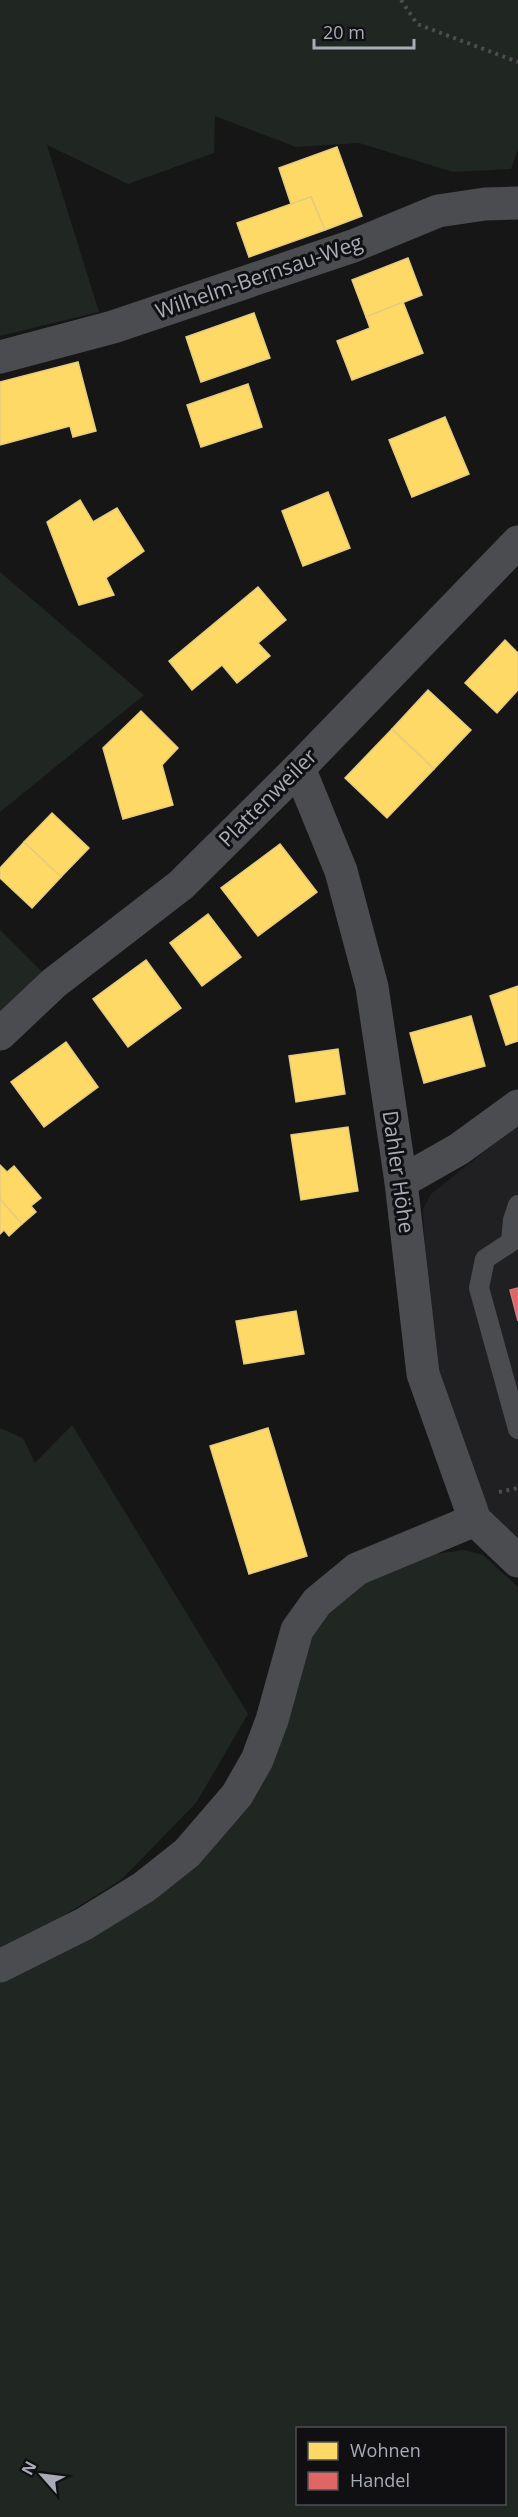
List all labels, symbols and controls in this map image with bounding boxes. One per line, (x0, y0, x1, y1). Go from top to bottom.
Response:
scale bar (314, 12, 414, 50)
text: 20 m (323, 20, 365, 44)
street label: Wilhelm-Bernsau-Weg (152, 228, 366, 325)
street label: Plattenweiler (212, 742, 323, 853)
street label: Dahler Höhe (377, 1109, 421, 1235)
legend (296, 2427, 506, 2505)
text: Wohnen (350, 2438, 421, 2462)
north arrow (12, 2445, 72, 2505)
text: N (16, 2457, 42, 2479)
text: Handel (350, 2468, 410, 2492)

